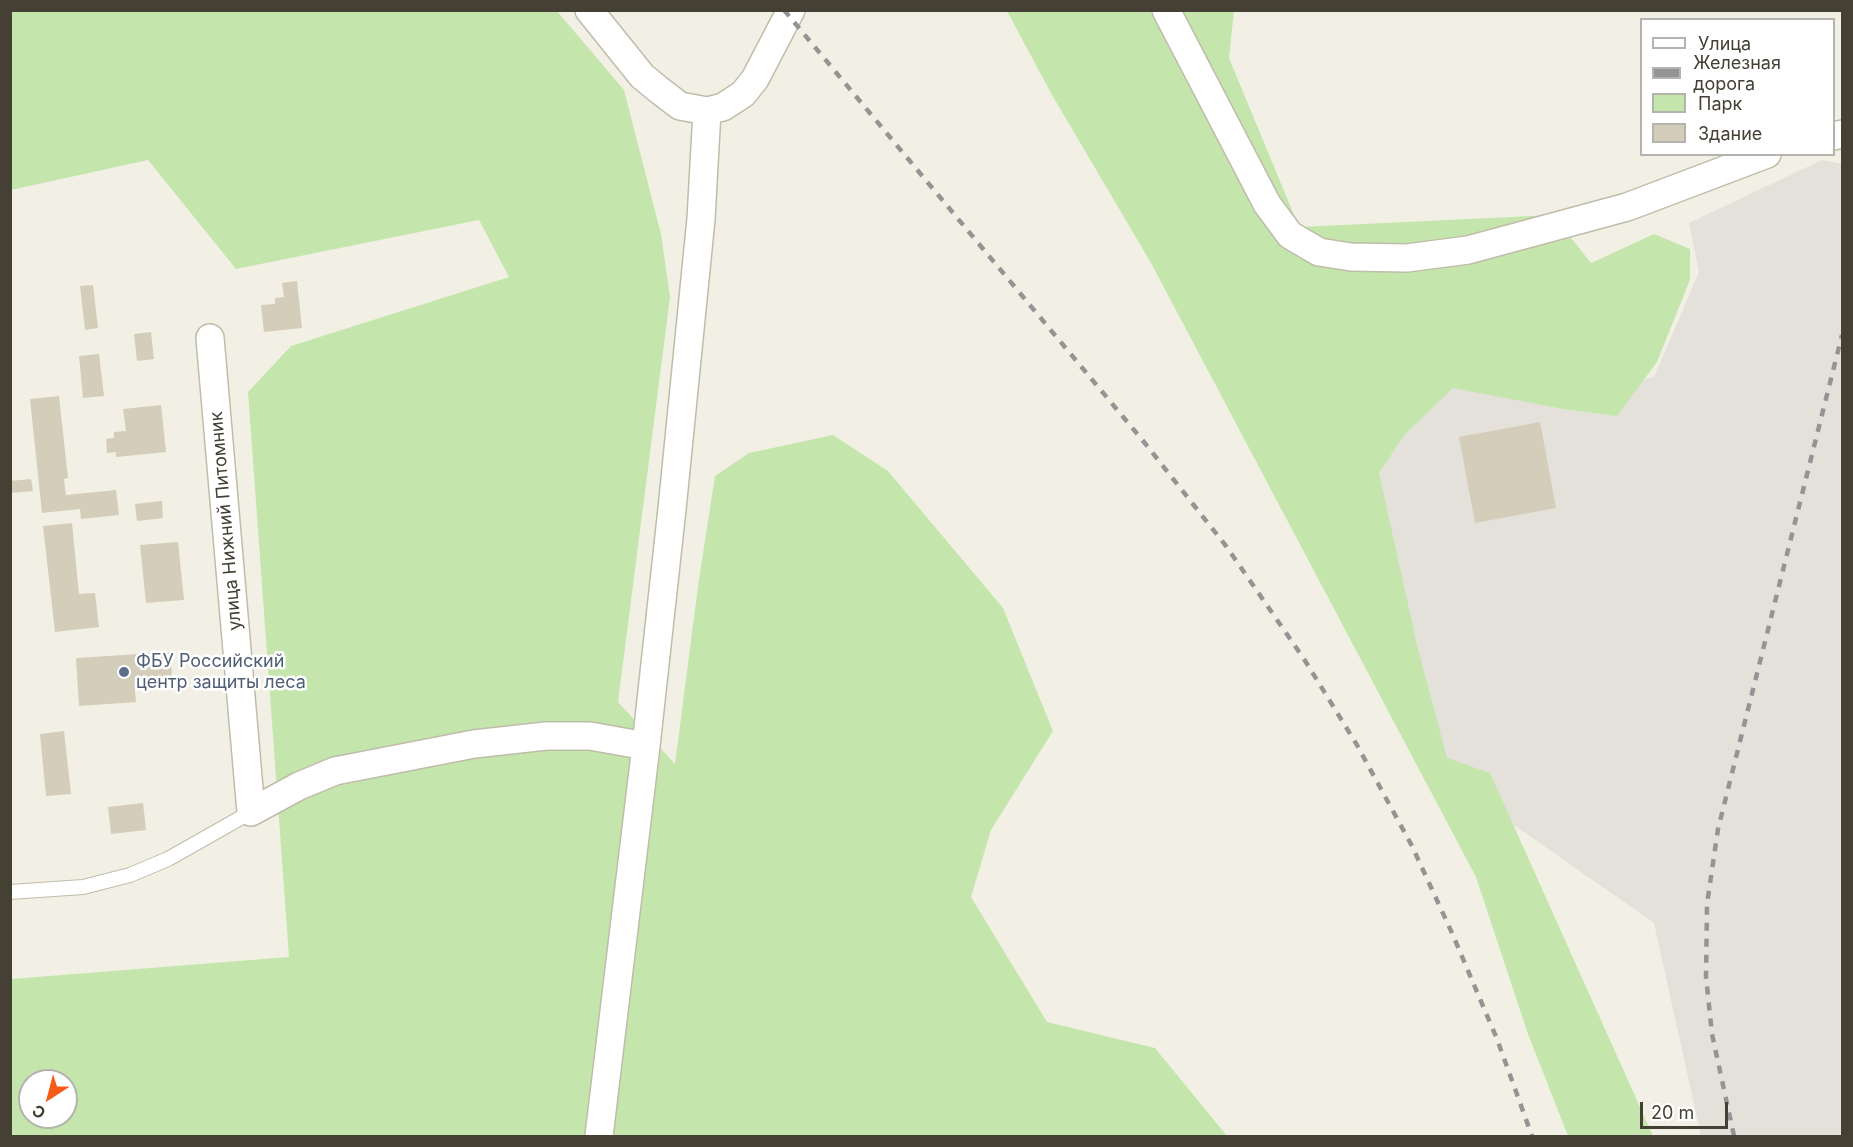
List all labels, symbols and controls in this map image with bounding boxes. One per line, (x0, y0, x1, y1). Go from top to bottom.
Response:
legend (1640, 18, 1835, 156)
text: Улица (1698, 33, 1751, 54)
text: Железная дорога (1693, 52, 1781, 94)
text: Парк (1698, 93, 1742, 114)
text: Здание (1698, 123, 1762, 144)
street label: улица Нижний Питомник (206, 411, 246, 631)
place label: ФБУ Российский центр защиты леса (136, 651, 306, 694)
marker: ФБУ Российский центр защиты леса (117, 665, 131, 679)
north arrow (18, 1069, 78, 1129)
scale bar (1643, 1090, 1732, 1128)
text: С (28, 1100, 49, 1124)
text: 20 m (1651, 1102, 1694, 1123)

